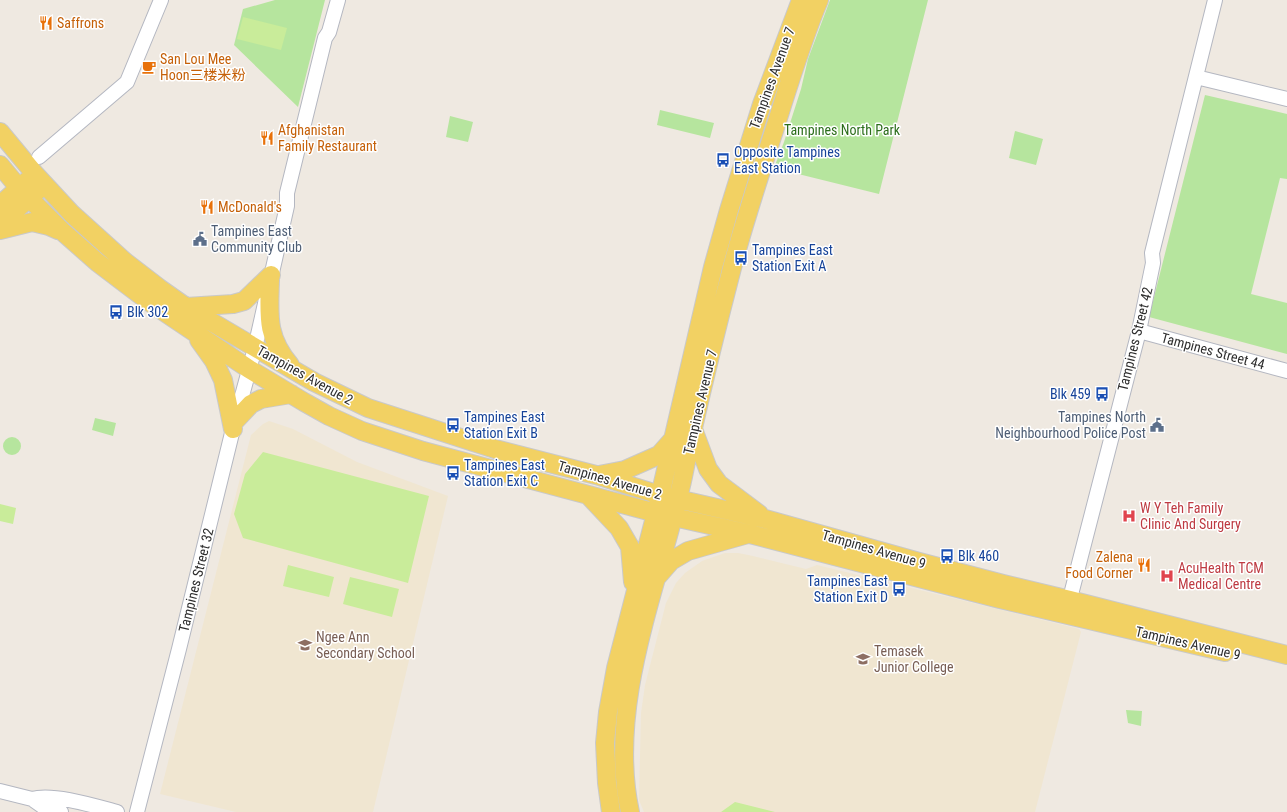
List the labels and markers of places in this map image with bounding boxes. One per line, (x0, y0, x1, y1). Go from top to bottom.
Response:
restaurant icon: Saffrons (38, 15, 54, 31)
place label: Saffrons (57, 15, 104, 31)
place label: San Lou Mee Hoon三楼米粉 (160, 51, 246, 83)
cafe icon: San Lou Mee Hoon三楼米粉 (141, 59, 157, 75)
place label: Afghanistan Family Restaurant (278, 122, 377, 154)
restaurant icon: Afghanistan Family Restaurant (259, 130, 275, 146)
place label: Opposite Tampines East Station (734, 144, 840, 176)
bus stop icon: Opposite Tampines East Station (715, 152, 731, 168)
restaurant icon: McDonald's (199, 199, 215, 215)
place label: McDonald's (218, 199, 282, 215)
place label: Tampines East Community Club (211, 223, 302, 255)
public building icon: Tampines East Community Club (192, 231, 208, 247)
place label: Tampines East Station Exit A (752, 242, 833, 274)
bus stop icon: Tampines East Station Exit A (733, 250, 749, 266)
bus stop icon: Blk 302 (108, 304, 124, 320)
place label: Blk 302 (127, 304, 168, 320)
place label: Blk 459 (1050, 386, 1091, 402)
bus stop icon: Blk 459 (1094, 386, 1110, 402)
place label: Tampines East Station Exit B (464, 409, 545, 441)
place label: Tampines North Neighbourhood Police Post (995, 409, 1146, 441)
bus stop icon: Tampines East Station Exit B (445, 417, 461, 433)
public building icon: Tampines North Neighbourhood Police Post (1149, 417, 1165, 433)
place label: Tampines East Station Exit C (464, 457, 545, 489)
bus stop icon: Tampines East Station Exit C (445, 465, 461, 481)
place label: W Y Teh Family Clinic And Surgery (1140, 500, 1241, 532)
hospital icon: W Y Teh Family Clinic And Surgery (1121, 508, 1137, 524)
bus stop icon: Blk 460 (939, 548, 955, 564)
place label: Blk 460 (958, 548, 999, 564)
place label: Zalena Food Corner (1065, 549, 1133, 581)
restaurant icon: Zalena Food Corner (1136, 557, 1152, 573)
place label: AcuHealth TCM Medical Centre (1178, 560, 1264, 592)
hospital icon: AcuHealth TCM Medical Centre (1159, 568, 1175, 584)
place label: Tampines East Station Exit D (807, 573, 888, 605)
bus stop icon: Tampines East Station Exit D (891, 581, 907, 597)
place label: Ngee Ann Secondary School (316, 629, 415, 661)
school or university icon: Ngee Ann Secondary School (297, 637, 313, 653)
place label: Temasek Junior College (874, 643, 954, 675)
school or university icon: Temasek Junior College (855, 651, 871, 667)

